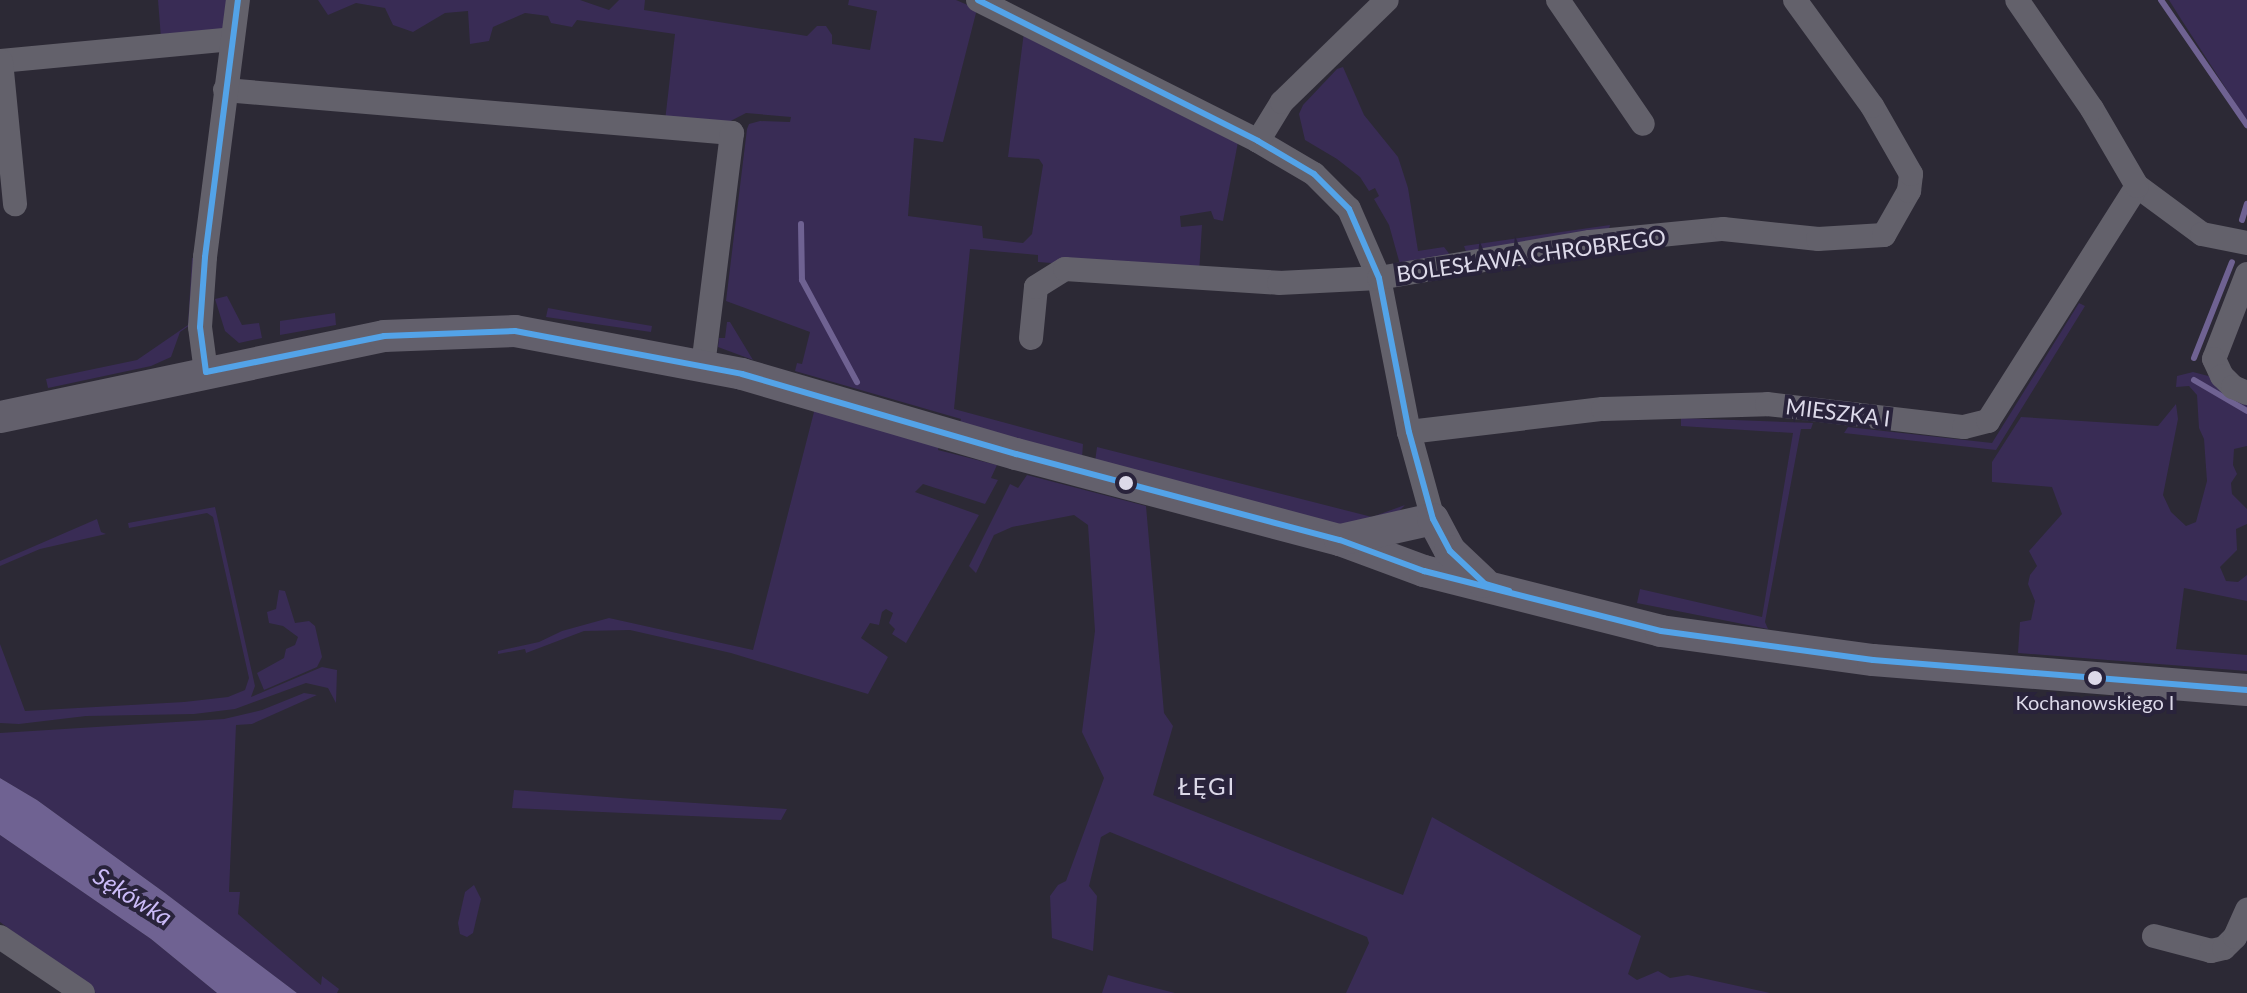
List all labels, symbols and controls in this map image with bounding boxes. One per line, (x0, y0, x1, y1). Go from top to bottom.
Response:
street label: BOLESŁAWA CHROBREGO (1394, 223, 1668, 287)
street label: MIESZKA I (1784, 392, 1892, 432)
unlabelled marker (1118, 475, 1134, 491)
marker: Kochanowskiego I (2087, 670, 2103, 686)
place label: Kochanowskiego I (2016, 690, 2174, 714)
district label: ŁĘGI (1178, 772, 1236, 800)
water label: Sękówka (88, 861, 178, 931)

